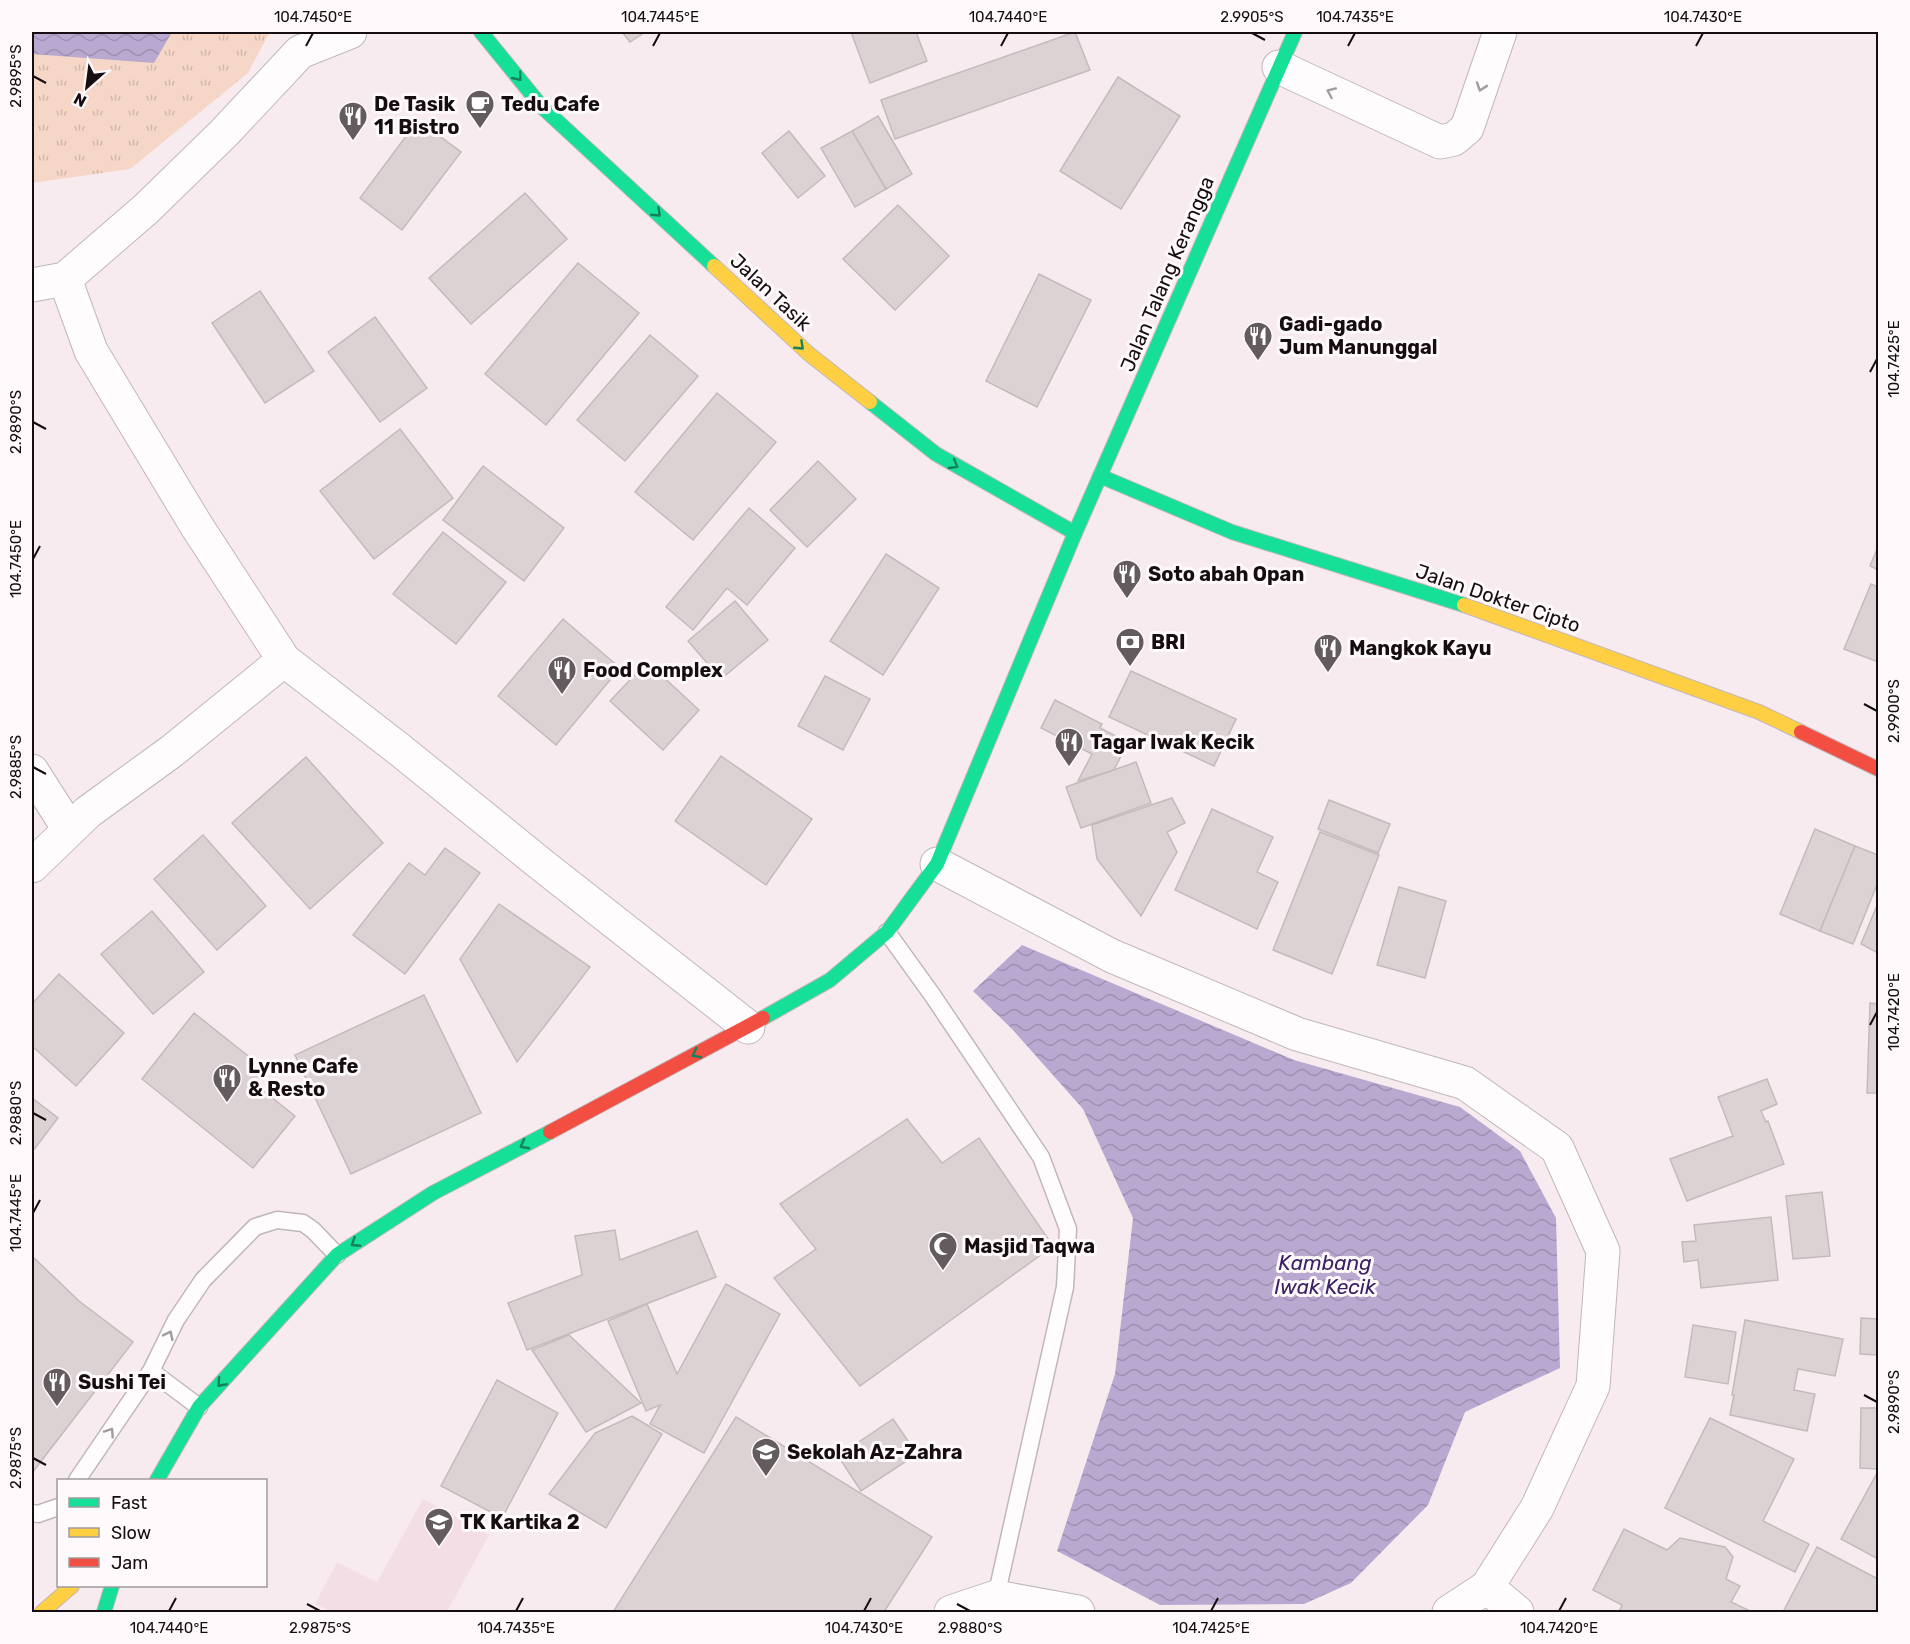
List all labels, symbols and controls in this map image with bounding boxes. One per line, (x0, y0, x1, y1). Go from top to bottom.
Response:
text: 104.7450°E (274, 8, 352, 26)
text: 104.7445°E (621, 8, 699, 26)
text: 104.7440°E (969, 8, 1047, 26)
text: 2.9905°S (1220, 8, 1284, 26)
text: 104.7435°E (1316, 8, 1394, 26)
text: 104.7430°E (1664, 8, 1742, 26)
text: 2.9895°S (7, 44, 25, 108)
north arrow (57, 57, 117, 117)
one-way arrow (511, 70, 522, 81)
one-way arrow (1476, 81, 1488, 92)
cafe icon: Tedu Cafe (464, 88, 496, 130)
one-way arrow (1326, 88, 1337, 100)
text: N (71, 89, 90, 111)
place label: De Tasik 11 Bistro (374, 92, 460, 139)
place label: Tedu Cafe (501, 92, 600, 116)
restaurant icon: De Tasik 11 Bistro (337, 100, 369, 142)
street label: Jalan Talang Kerangga (1115, 173, 1219, 375)
one-way arrow (650, 206, 661, 217)
street label: Jalan Tasik (725, 248, 817, 336)
place label: Gadi-gado Jum Manunggal (1279, 312, 1438, 359)
restaurant icon: Gadi-gado Jum Manunggal (1242, 320, 1274, 362)
text: 104.7425°E (1885, 320, 1903, 398)
one-way arrow (794, 339, 804, 350)
text: 2.9890°S (7, 390, 25, 454)
one-way arrow (948, 457, 959, 469)
text: 104.7450°E (7, 520, 25, 598)
restaurant icon: Soto abah Opan (1111, 558, 1143, 600)
street label: Jalan Dokter Cipto (1413, 559, 1583, 637)
place label: Soto abah Opan (1148, 562, 1304, 586)
bank icon: BRI (1114, 626, 1146, 668)
place label: BRI (1151, 630, 1185, 654)
restaurant icon: Mangkok Kayu (1312, 632, 1344, 674)
place label: Mangkok Kayu (1349, 636, 1492, 660)
restaurant icon: Food Complex (546, 654, 578, 696)
place label: Food Complex (583, 658, 723, 682)
text: 2.9900°S (1885, 679, 1903, 743)
restaurant icon: Tagar Iwak Kecik (1053, 726, 1085, 768)
place label: Tagar Iwak Kecik (1090, 730, 1255, 754)
text: 2.9885°S (7, 735, 25, 799)
text: 104.7420°E (1885, 973, 1903, 1051)
one-way arrow (692, 1047, 703, 1059)
place label: Lynne Cafe & Resto (248, 1054, 358, 1101)
restaurant icon: Lynne Cafe & Resto (211, 1062, 243, 1104)
text: 2.9880°S (7, 1081, 25, 1145)
one-way arrow (520, 1138, 530, 1149)
text: 104.7445°E (7, 1174, 25, 1252)
mosque icon: Masjid Taqwa (927, 1230, 959, 1272)
place label: Masjid Taqwa (964, 1234, 1095, 1258)
one-way arrow (351, 1236, 362, 1247)
water label: Kambang Iwak Kecik (1274, 1250, 1377, 1299)
one-way arrow (162, 1330, 173, 1341)
restaurant icon: Sushi Tei (41, 1366, 73, 1408)
place label: Sushi Tei (78, 1370, 166, 1394)
text: 2.9890°S (1885, 1370, 1903, 1434)
one-way arrow (217, 1377, 228, 1387)
text: 2.9875°S (7, 1427, 25, 1489)
one-way arrow (102, 1428, 114, 1438)
school or university icon: Sekolah Az-Zahra (750, 1436, 782, 1478)
place label: Sekolah Az-Zahra (787, 1440, 963, 1464)
legend (57, 1479, 267, 1587)
text: Fast (111, 1492, 147, 1514)
school or university icon: TK Kartika 2 (423, 1506, 455, 1548)
place label: TK Kartika 2 (460, 1510, 580, 1534)
text: Slow (111, 1522, 151, 1544)
text: Jam (111, 1552, 148, 1574)
text: 104.7440°E (130, 1619, 208, 1637)
text: 2.9875°S (289, 1619, 351, 1637)
text: 104.7435°E (477, 1619, 555, 1637)
text: 104.7430°E (825, 1619, 903, 1637)
text: 2.9880°S (938, 1619, 1002, 1637)
text: 104.7425°E (1172, 1619, 1250, 1637)
text: 104.7420°E (1520, 1619, 1598, 1637)

